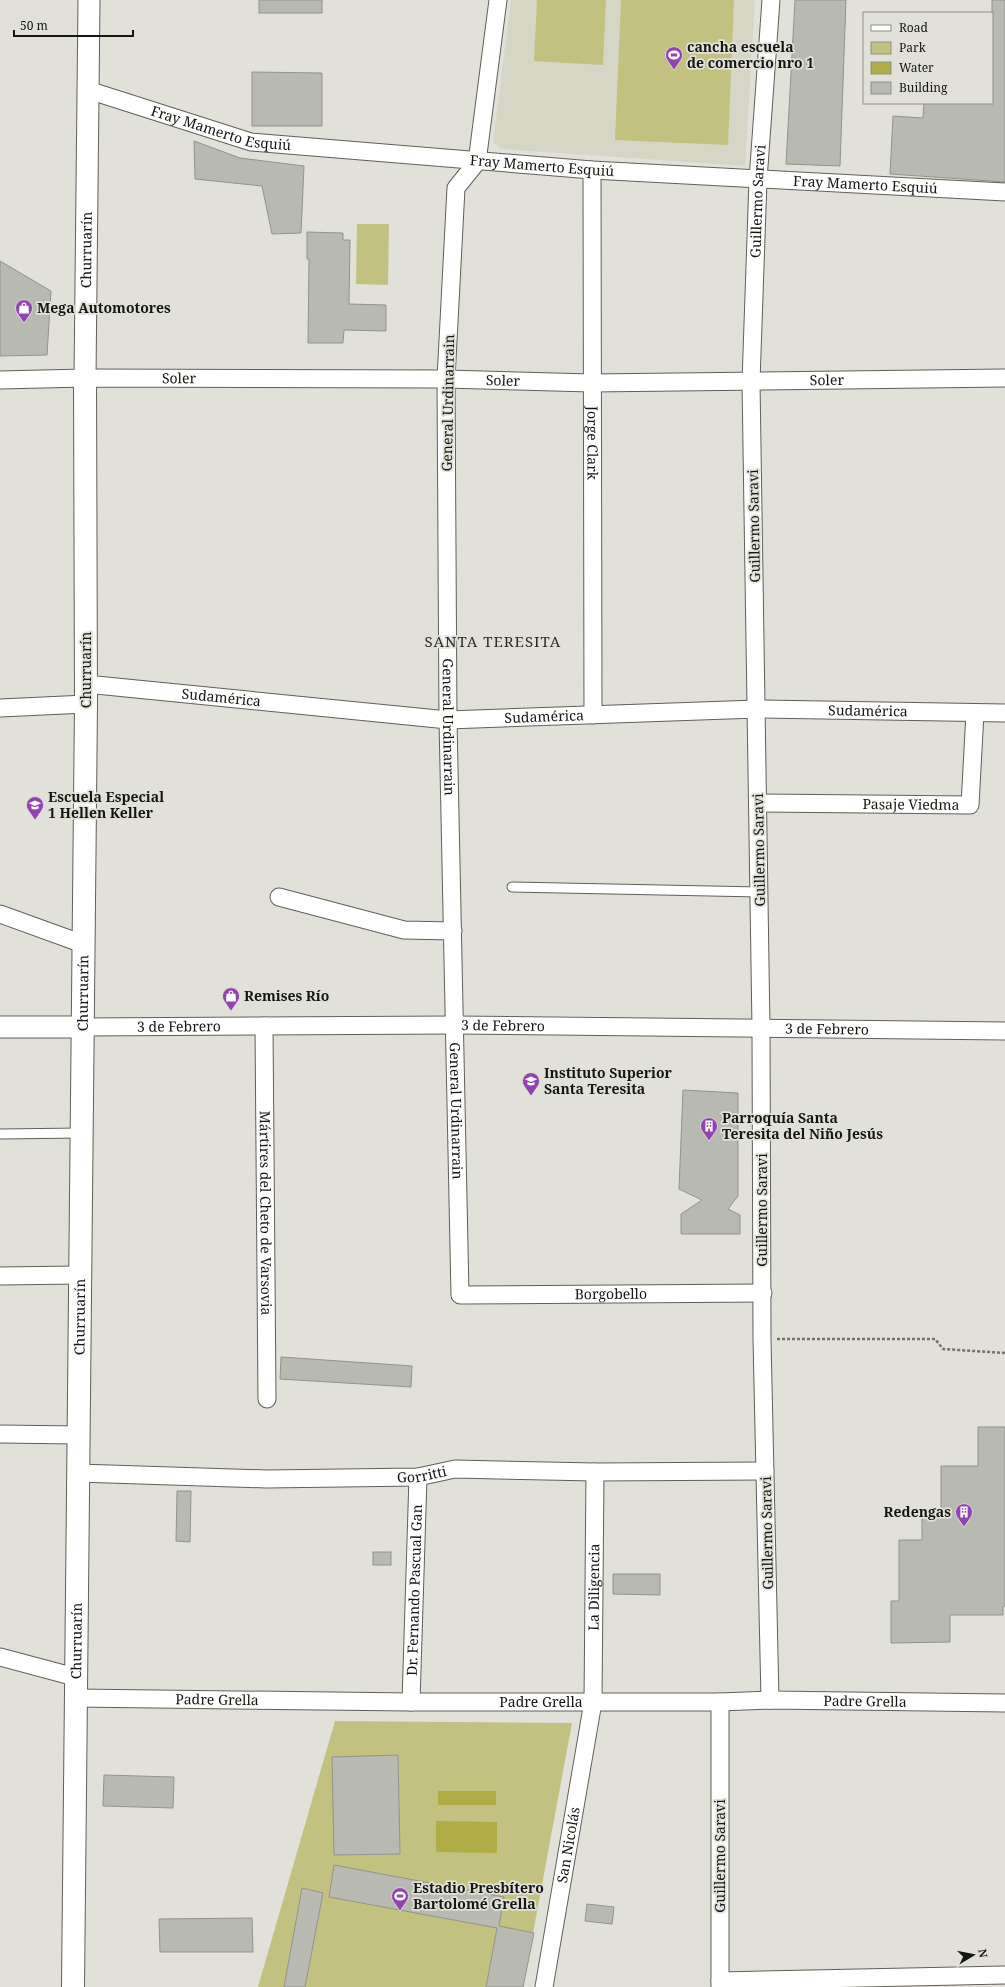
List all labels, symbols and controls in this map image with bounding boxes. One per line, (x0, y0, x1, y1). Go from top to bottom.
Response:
scale bar (14, 12, 133, 38)
legend (863, 12, 993, 104)
text: 50 m (20, 17, 48, 34)
text: Road (899, 19, 929, 36)
place label: cancha escuela de comercio nro 1 (687, 37, 814, 72)
text: Park (899, 39, 927, 56)
sports icon: cancha escuela de comercio nro 1 (664, 45, 684, 70)
text: Water (899, 59, 934, 76)
text: Building (899, 79, 948, 96)
street label: Fray Mamerto Esquiú (149, 101, 292, 154)
street label: Guillermo Saravi (745, 143, 770, 258)
street label: Fray Mamerto Esquiú (469, 150, 615, 180)
street label: Fray Mamerto Esquiú (793, 171, 938, 197)
street label: Churruarín (76, 212, 96, 288)
shop icon: Mega Automotores (14, 298, 34, 323)
place label: Mega Automotores (37, 298, 171, 317)
street label: General Urdinarrain (437, 334, 458, 472)
street label: Soler (162, 368, 196, 387)
street label: Soler (486, 370, 521, 390)
street label: Soler (810, 370, 844, 389)
street label: Jorge Clark (583, 405, 603, 481)
street label: Guillermo Saravi (743, 469, 764, 583)
district label: SANTA TERESITA (425, 631, 561, 651)
street label: Churruarín (76, 632, 95, 708)
street label: General Urdinarrain (439, 658, 460, 796)
street label: Sudamérica (181, 684, 262, 710)
street label: Sudamérica (828, 700, 908, 720)
street label: Sudamérica (504, 705, 584, 727)
place label: Escuela Especial 1 Hellen Keller (48, 787, 164, 822)
street label: Guillermo Saravi (748, 793, 769, 907)
street label: Pasaje Viedma (862, 794, 960, 814)
school or university icon: Escuela Especial 1 Hellen Keller (25, 795, 45, 820)
street label: Churruarín (73, 955, 92, 1031)
shop icon: Remises Río (221, 986, 241, 1011)
place label: Remises Río (244, 986, 329, 1005)
street label: 3 de Febrero (461, 1015, 545, 1035)
street label: 3 de Febrero (137, 1016, 221, 1036)
street label: 3 de Febrero (785, 1019, 869, 1039)
street label: General Urdinarrain (446, 1042, 468, 1180)
place label: Instituto Superior Santa Teresita (544, 1063, 673, 1098)
school or university icon: Instituto Superior Santa Teresita (521, 1071, 541, 1096)
place label: Parroquía Santa Teresita del Niño Jesús (722, 1108, 883, 1143)
street label: Mártires del Cheto de Varsovia (256, 1111, 276, 1316)
building icon: Parroquía Santa Teresita del Niño Jesús (699, 1116, 719, 1141)
street label: Guillermo Saravi (752, 1153, 771, 1267)
street label: Churruarín (69, 1279, 89, 1355)
street label: Borgobello (575, 1284, 647, 1303)
street label: Gorritti (397, 1461, 449, 1486)
street label: Guillermo Saravi (756, 1476, 777, 1590)
place label: Redengas (884, 1502, 951, 1521)
building icon: Redengas (954, 1502, 974, 1527)
street label: Dr. Fernando Pascual Gan (402, 1504, 426, 1676)
street label: La Diligencia (584, 1543, 603, 1631)
street label: Churruarín (66, 1603, 86, 1679)
street label: Padre Grella (175, 1689, 259, 1709)
street label: Padre Grella (823, 1691, 907, 1711)
street label: Padre Grella (499, 1692, 583, 1711)
street label: Guillermo Saravi (710, 1799, 729, 1913)
street label: San Nicolás (552, 1805, 584, 1884)
place label: Estadio Presbítero Bartolomé Grella (413, 1878, 544, 1913)
sports icon: Estadio Presbítero Bartolomé Grella (390, 1886, 410, 1911)
north arrow (953, 1935, 993, 1975)
text: N (975, 1948, 992, 1959)

